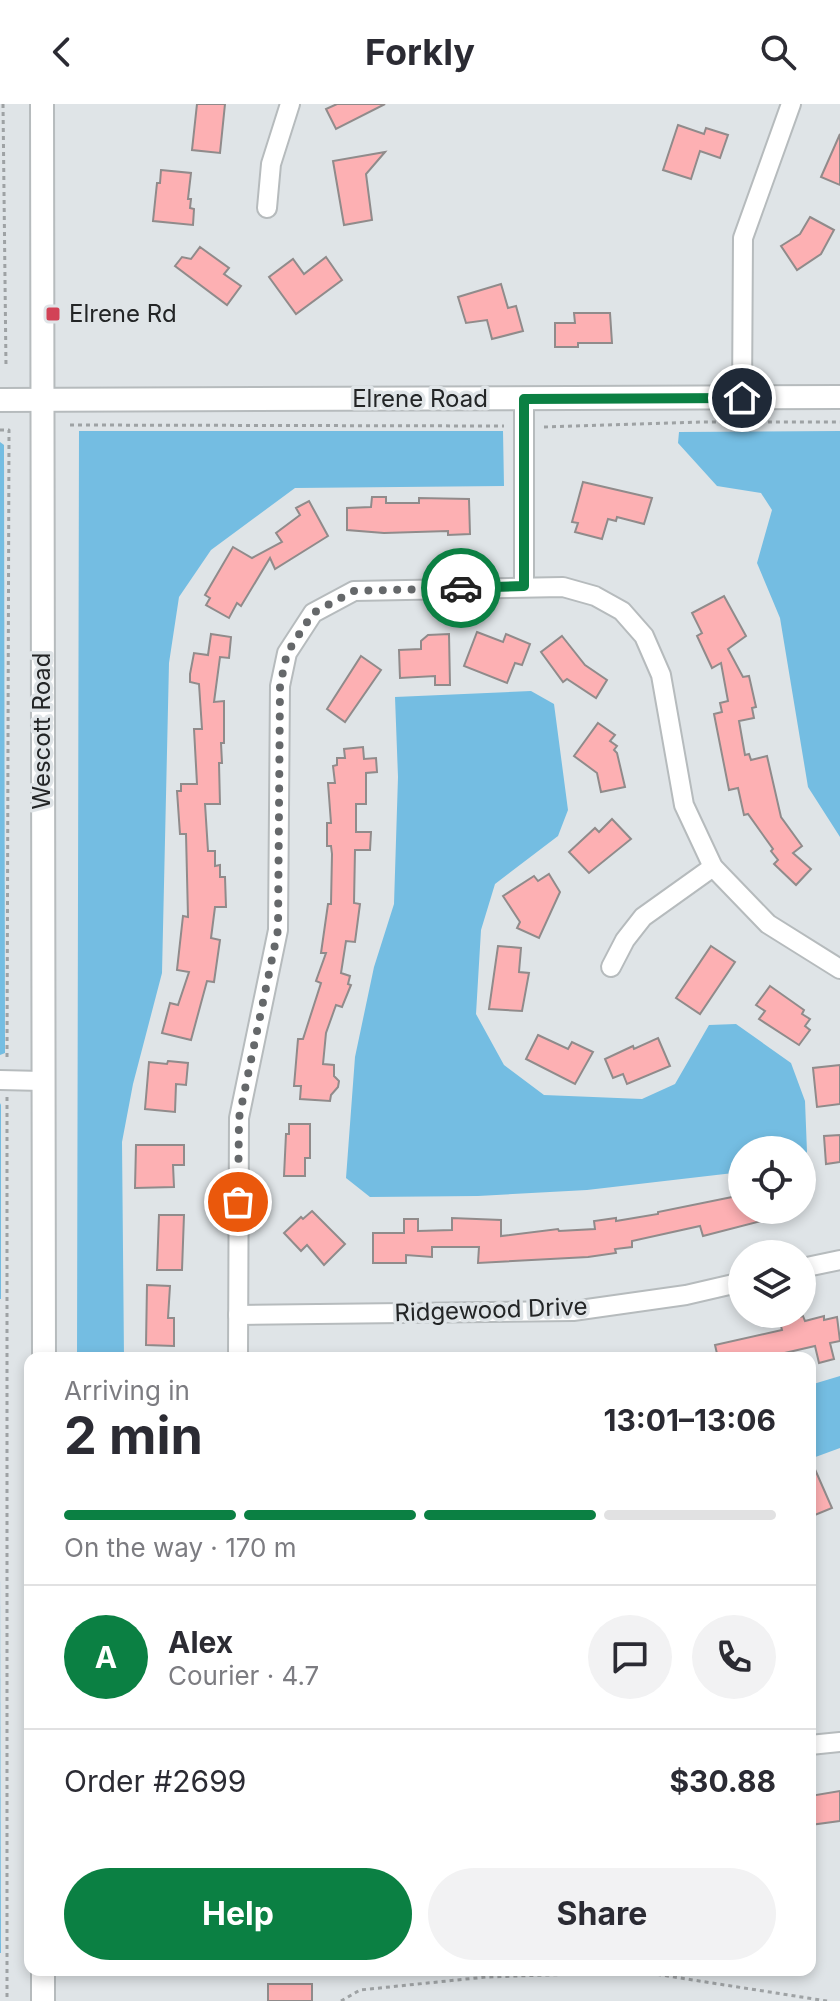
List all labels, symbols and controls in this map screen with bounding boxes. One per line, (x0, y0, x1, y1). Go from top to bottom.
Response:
icon: back (40, 30, 84, 74)
text: Forkly (365, 30, 475, 74)
icon: search (756, 30, 800, 74)
place label: Elrene Rd (69, 299, 177, 328)
marker: Elrene Rd (44, 305, 62, 323)
pin (708, 364, 776, 432)
icon: home (720, 376, 764, 420)
street label: Elrene Road (352, 384, 488, 413)
courier (421, 548, 501, 628)
icon: car (439, 566, 483, 610)
street label: Wescott Road (27, 653, 56, 809)
map controls (728, 1136, 816, 1328)
button: locate (728, 1136, 816, 1224)
pin (204, 1168, 272, 1236)
icon: bag (216, 1180, 260, 1224)
button: layers (728, 1240, 816, 1328)
street label: Ridgewood Drive (394, 1292, 588, 1327)
text: Arriving in (64, 1375, 190, 1406)
text: 13:01–13:06 (603, 1402, 776, 1438)
text: 2 min (64, 1404, 203, 1467)
text: On the way · 170 m (64, 1532, 297, 1563)
button: chat (588, 1615, 672, 1699)
button: phone (692, 1615, 776, 1699)
text: Alex (168, 1624, 233, 1660)
text: A (95, 1639, 117, 1675)
text: Courier · 4.7 (168, 1660, 319, 1691)
text: Order #2699 (64, 1763, 246, 1799)
text: $30.88 (669, 1763, 776, 1799)
button: Help (64, 1868, 412, 1960)
button: Share (428, 1868, 776, 1960)

